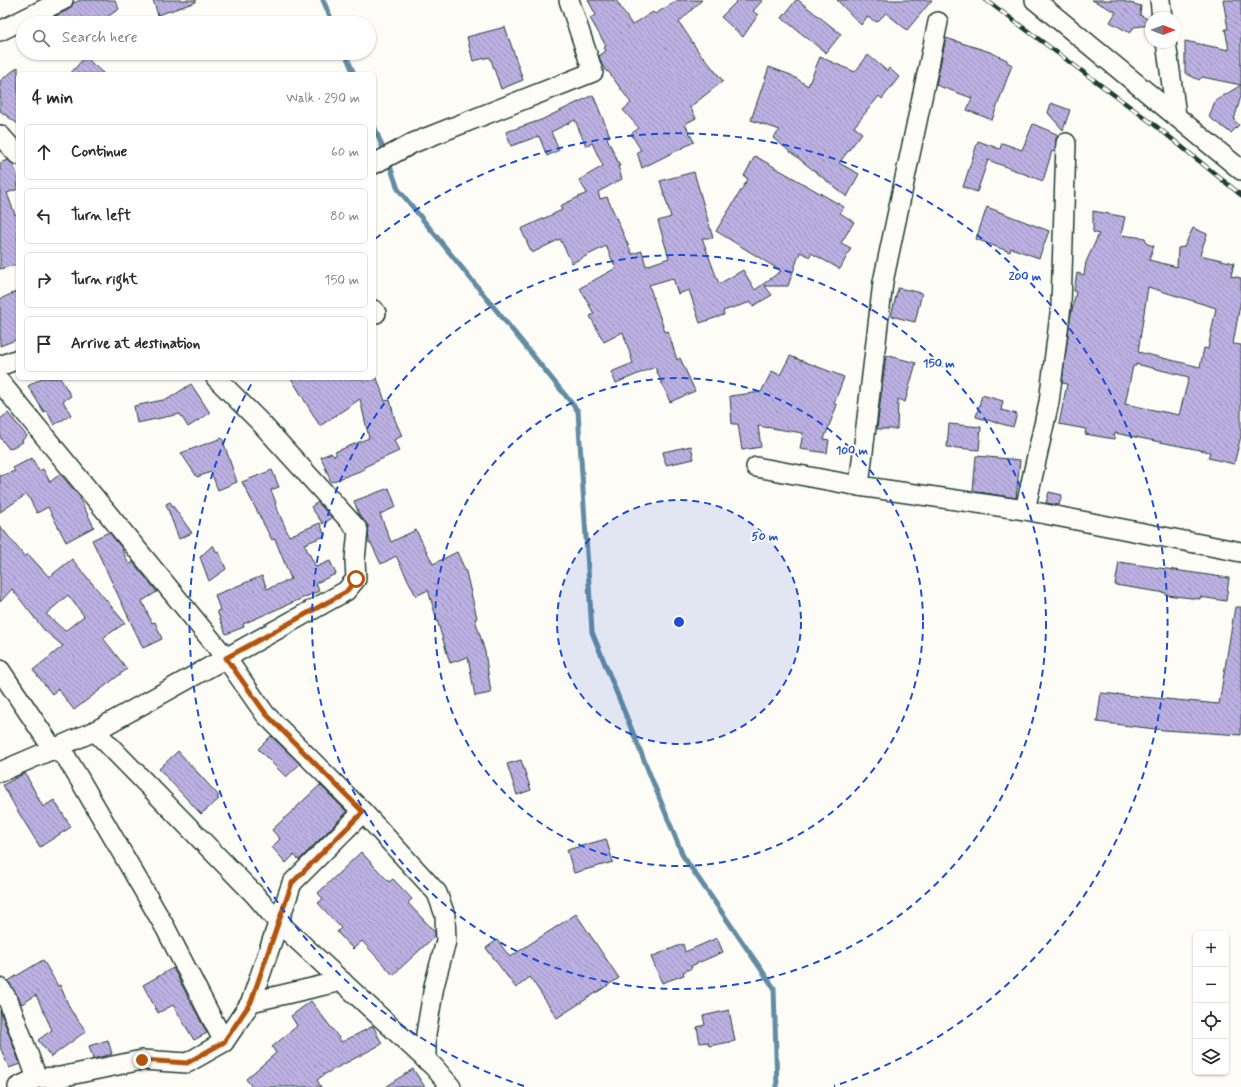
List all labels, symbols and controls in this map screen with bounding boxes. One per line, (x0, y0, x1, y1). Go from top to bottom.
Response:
north arrow (1145, 12, 1181, 48)
search box (16, 16, 376, 60)
icon: search (30, 27, 52, 49)
text: Search here (62, 28, 138, 48)
text: 4 min (32, 87, 73, 109)
text: Walk · 290 m (286, 90, 360, 107)
icon: ahead (33, 141, 55, 163)
text: Continue (71, 142, 127, 162)
text: 60 m (331, 144, 359, 161)
icon: left (33, 205, 55, 227)
text: Turn left (71, 206, 131, 226)
text: 80 m (330, 208, 359, 225)
icon: right (33, 269, 55, 291)
text: 200 m (1009, 269, 1042, 285)
text: Turn right (71, 270, 138, 290)
text: 150 m (325, 272, 359, 289)
icon: arrive (33, 333, 55, 355)
text: Arrive at destination (71, 334, 200, 354)
text: 150 m (923, 356, 955, 372)
text: 100 m (836, 443, 869, 459)
text: 50 m (752, 529, 779, 545)
route start (347, 570, 365, 588)
centre of rings (672, 615, 686, 629)
map controls (1193, 931, 1229, 1075)
button: + (1193, 931, 1229, 967)
button: − (1193, 967, 1229, 1003)
button: locate (1193, 1003, 1229, 1039)
button: layers (1193, 1039, 1229, 1075)
route end (133, 1051, 151, 1069)

